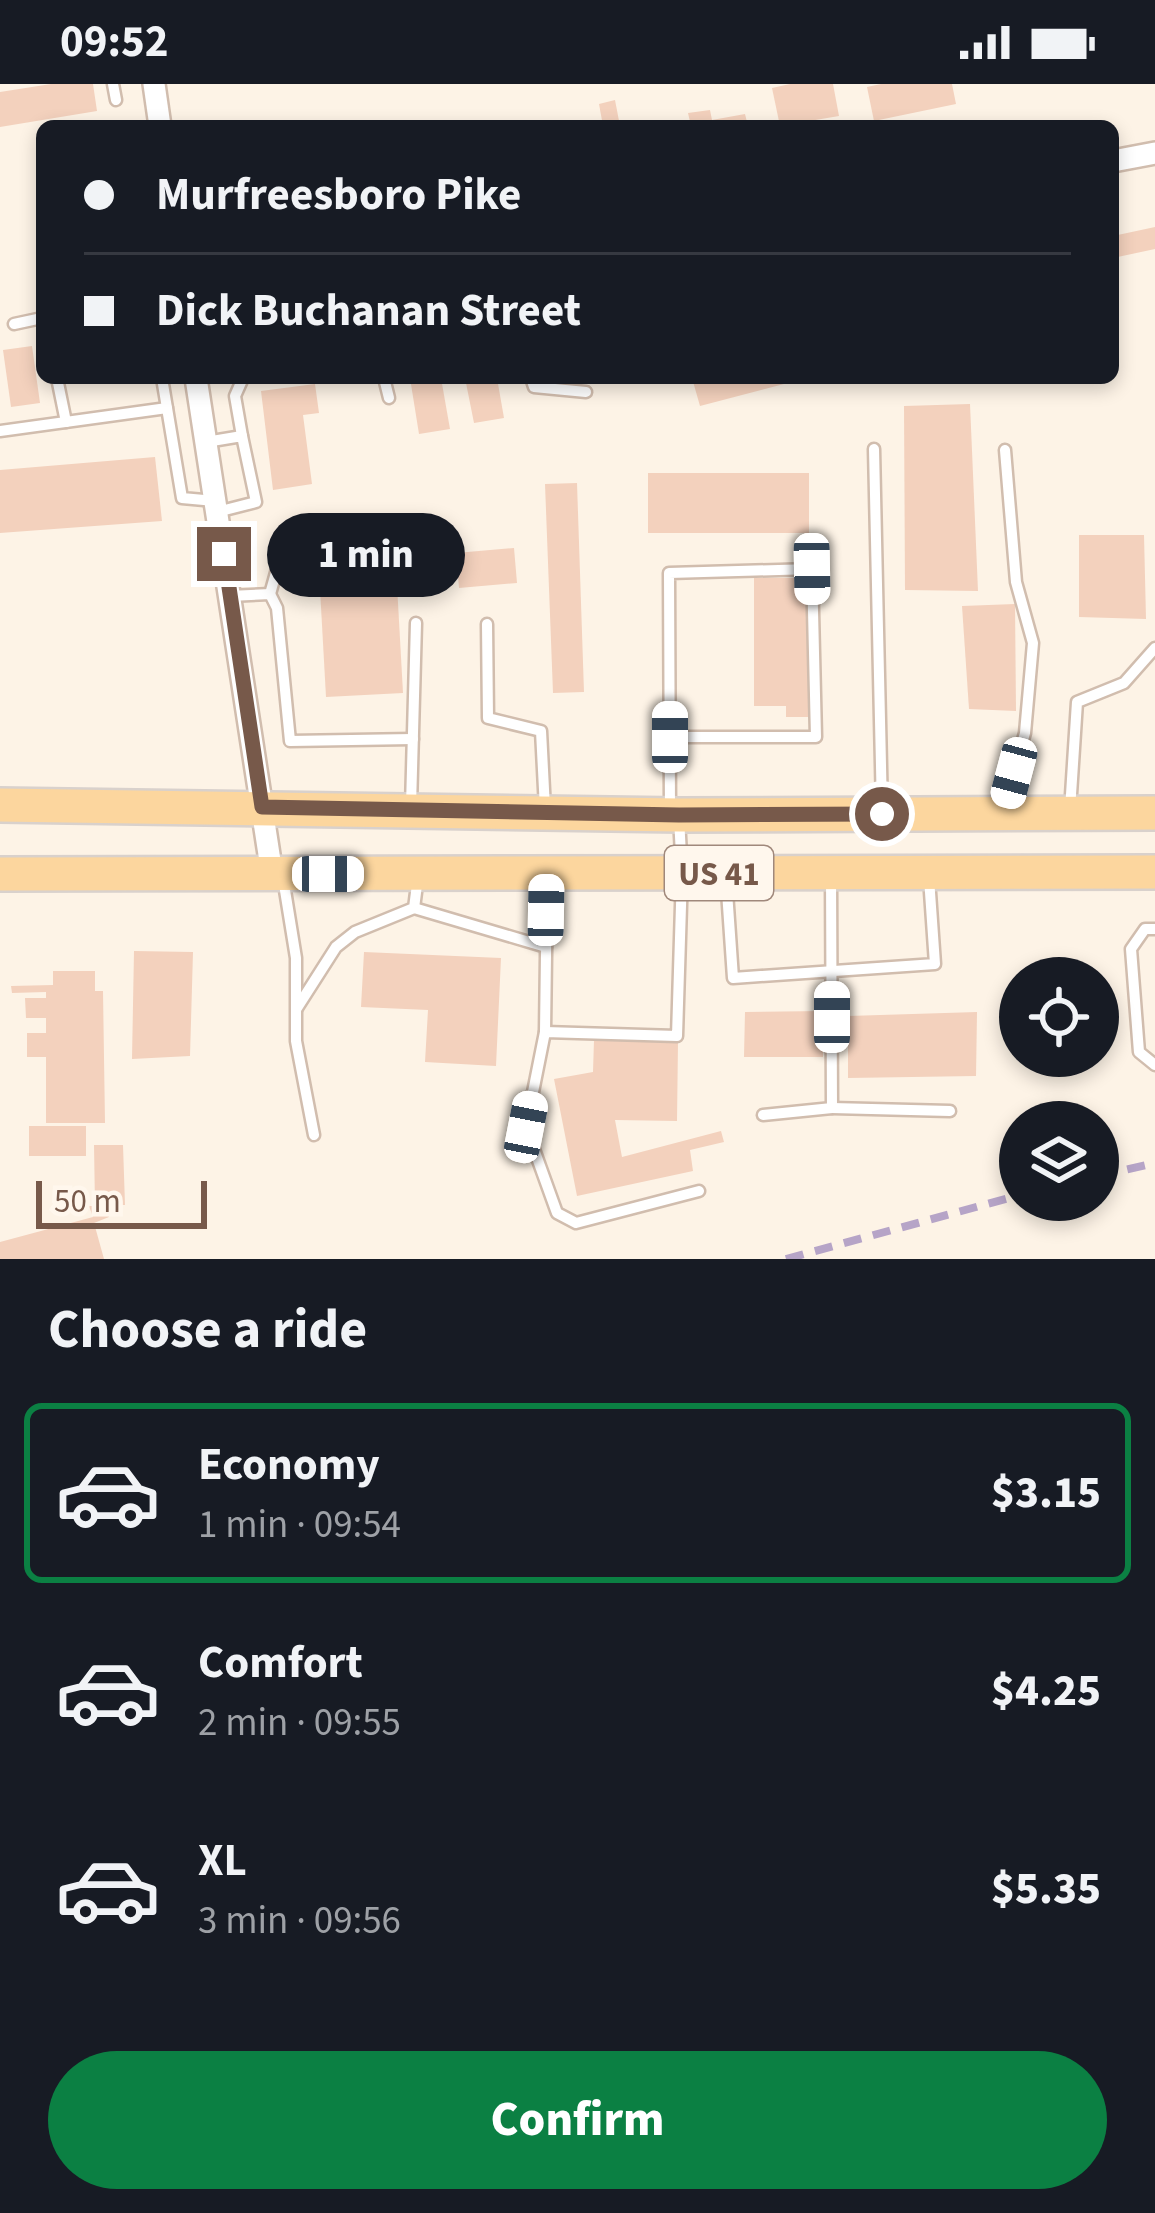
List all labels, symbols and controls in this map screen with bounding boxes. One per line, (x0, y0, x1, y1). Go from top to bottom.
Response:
text: 09:52 (60, 10, 169, 74)
text: Murfreesboro Pike (156, 163, 521, 227)
text: Dick Buchanan Street (156, 279, 581, 343)
callout: 1 min (266, 512, 464, 596)
route end (197, 527, 251, 581)
text: 1 min (318, 527, 414, 583)
car (793, 533, 831, 605)
car (652, 701, 688, 773)
car (987, 734, 1041, 812)
route start (855, 787, 909, 841)
road number: US 41 (665, 846, 773, 900)
car (292, 856, 364, 892)
car (527, 874, 565, 946)
map controls (999, 957, 1119, 1221)
button: locate (999, 957, 1119, 1077)
car (814, 981, 850, 1053)
car (501, 1088, 551, 1166)
button: layers (999, 1101, 1119, 1221)
scale bar (36, 1175, 207, 1228)
text: 50 m (54, 1178, 121, 1225)
text: Choose a ride (48, 1292, 367, 1369)
text: Economy (198, 1433, 380, 1497)
icon: car (54, 1439, 162, 1547)
text: $3.15 (991, 1461, 1101, 1525)
text: 1 min · 09:54 (198, 1497, 401, 1553)
text: Comfort (198, 1631, 363, 1695)
icon: car (54, 1637, 162, 1745)
text: $4.25 (991, 1659, 1101, 1723)
text: 2 min · 09:55 (198, 1695, 401, 1751)
text: XL (198, 1829, 247, 1893)
icon: car (54, 1835, 162, 1943)
text: $5.35 (991, 1857, 1101, 1921)
text: 3 min · 09:56 (198, 1893, 401, 1949)
button: Confirm (48, 2051, 1107, 2189)

